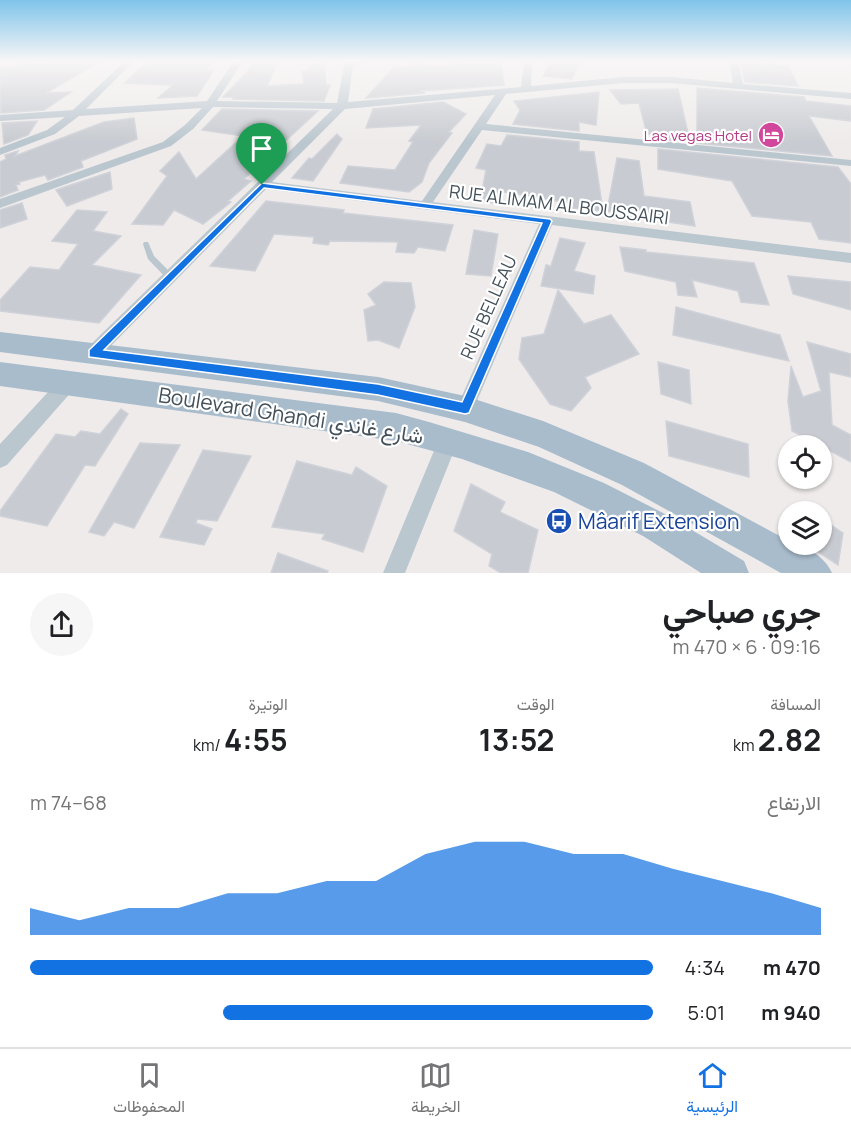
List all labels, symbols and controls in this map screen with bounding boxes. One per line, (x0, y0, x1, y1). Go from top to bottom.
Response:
hotel icon: Las vegas Hotel (756, 120, 786, 150)
pin (236, 123, 287, 185)
place label: Las vegas Hotel (644, 125, 752, 146)
icon: arrive (245, 132, 278, 165)
street label: RUE ALIMAM AL BOUSSAIRI (448, 179, 670, 229)
street label: RUE BELLEAU (454, 251, 522, 363)
street label: Boulevard Ghandi شارع غاندي (156, 380, 426, 454)
map controls (778, 435, 832, 555)
button: locate (778, 435, 832, 489)
button: layers (778, 501, 832, 555)
bus stop icon: Mâarif Extension (544, 506, 574, 536)
place label: Mâarif Extension (578, 507, 739, 535)
text: جري صباحي (662, 588, 821, 633)
button: share (30, 593, 93, 656)
text: 09:16 · 6 × 470 m (672, 633, 821, 660)
text: الوتيرة (249, 693, 288, 715)
text: الوقت (517, 693, 554, 715)
text: المسافة (770, 693, 821, 715)
text: 4:55 (224, 719, 288, 760)
text: 13:52 (479, 719, 554, 760)
text: 2.82 (758, 719, 821, 760)
text: /km (193, 734, 224, 756)
text: km (733, 734, 758, 756)
text: 68–74 m (30, 789, 107, 816)
text: الارتفاع (767, 789, 821, 816)
text: 4:34 (684, 954, 725, 981)
text: 470 m (763, 954, 821, 981)
text: 5:01 (687, 999, 725, 1026)
text: 940 m (761, 999, 821, 1026)
tab: المحفوظات (113, 1059, 185, 1121)
tab: الخريطة (411, 1059, 460, 1121)
tab: الرئيسية (686, 1059, 738, 1121)

